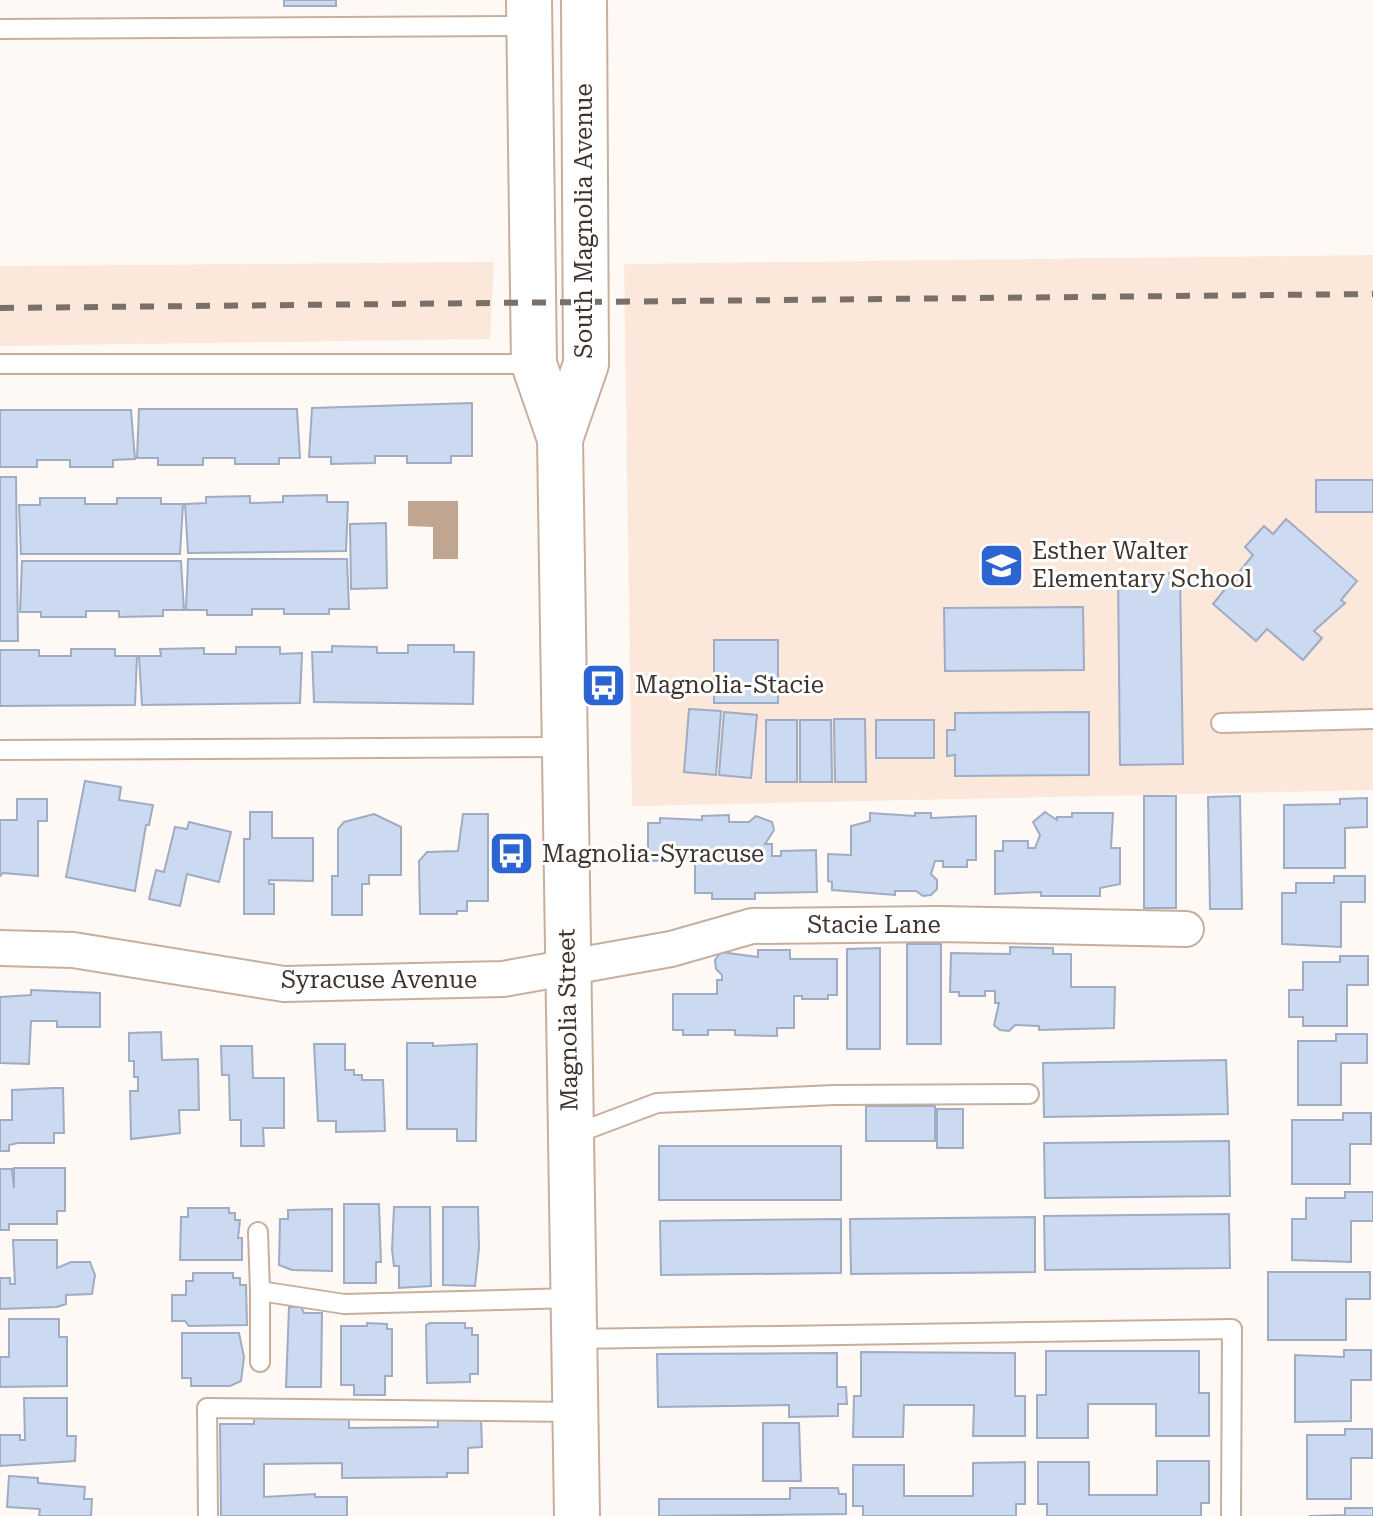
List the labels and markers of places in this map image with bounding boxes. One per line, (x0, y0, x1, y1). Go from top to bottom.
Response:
place label: Esther Walter Elementary School (1032, 537, 1252, 593)
school or university icon: Esther Walter Elementary School (977, 541, 1025, 589)
bus stop icon: Magnolia-Stacie (580, 661, 628, 709)
place label: Magnolia-Stacie (635, 671, 824, 699)
bus stop icon: Magnolia-Syracuse (487, 830, 535, 878)
place label: Magnolia-Syracuse (542, 840, 764, 868)

